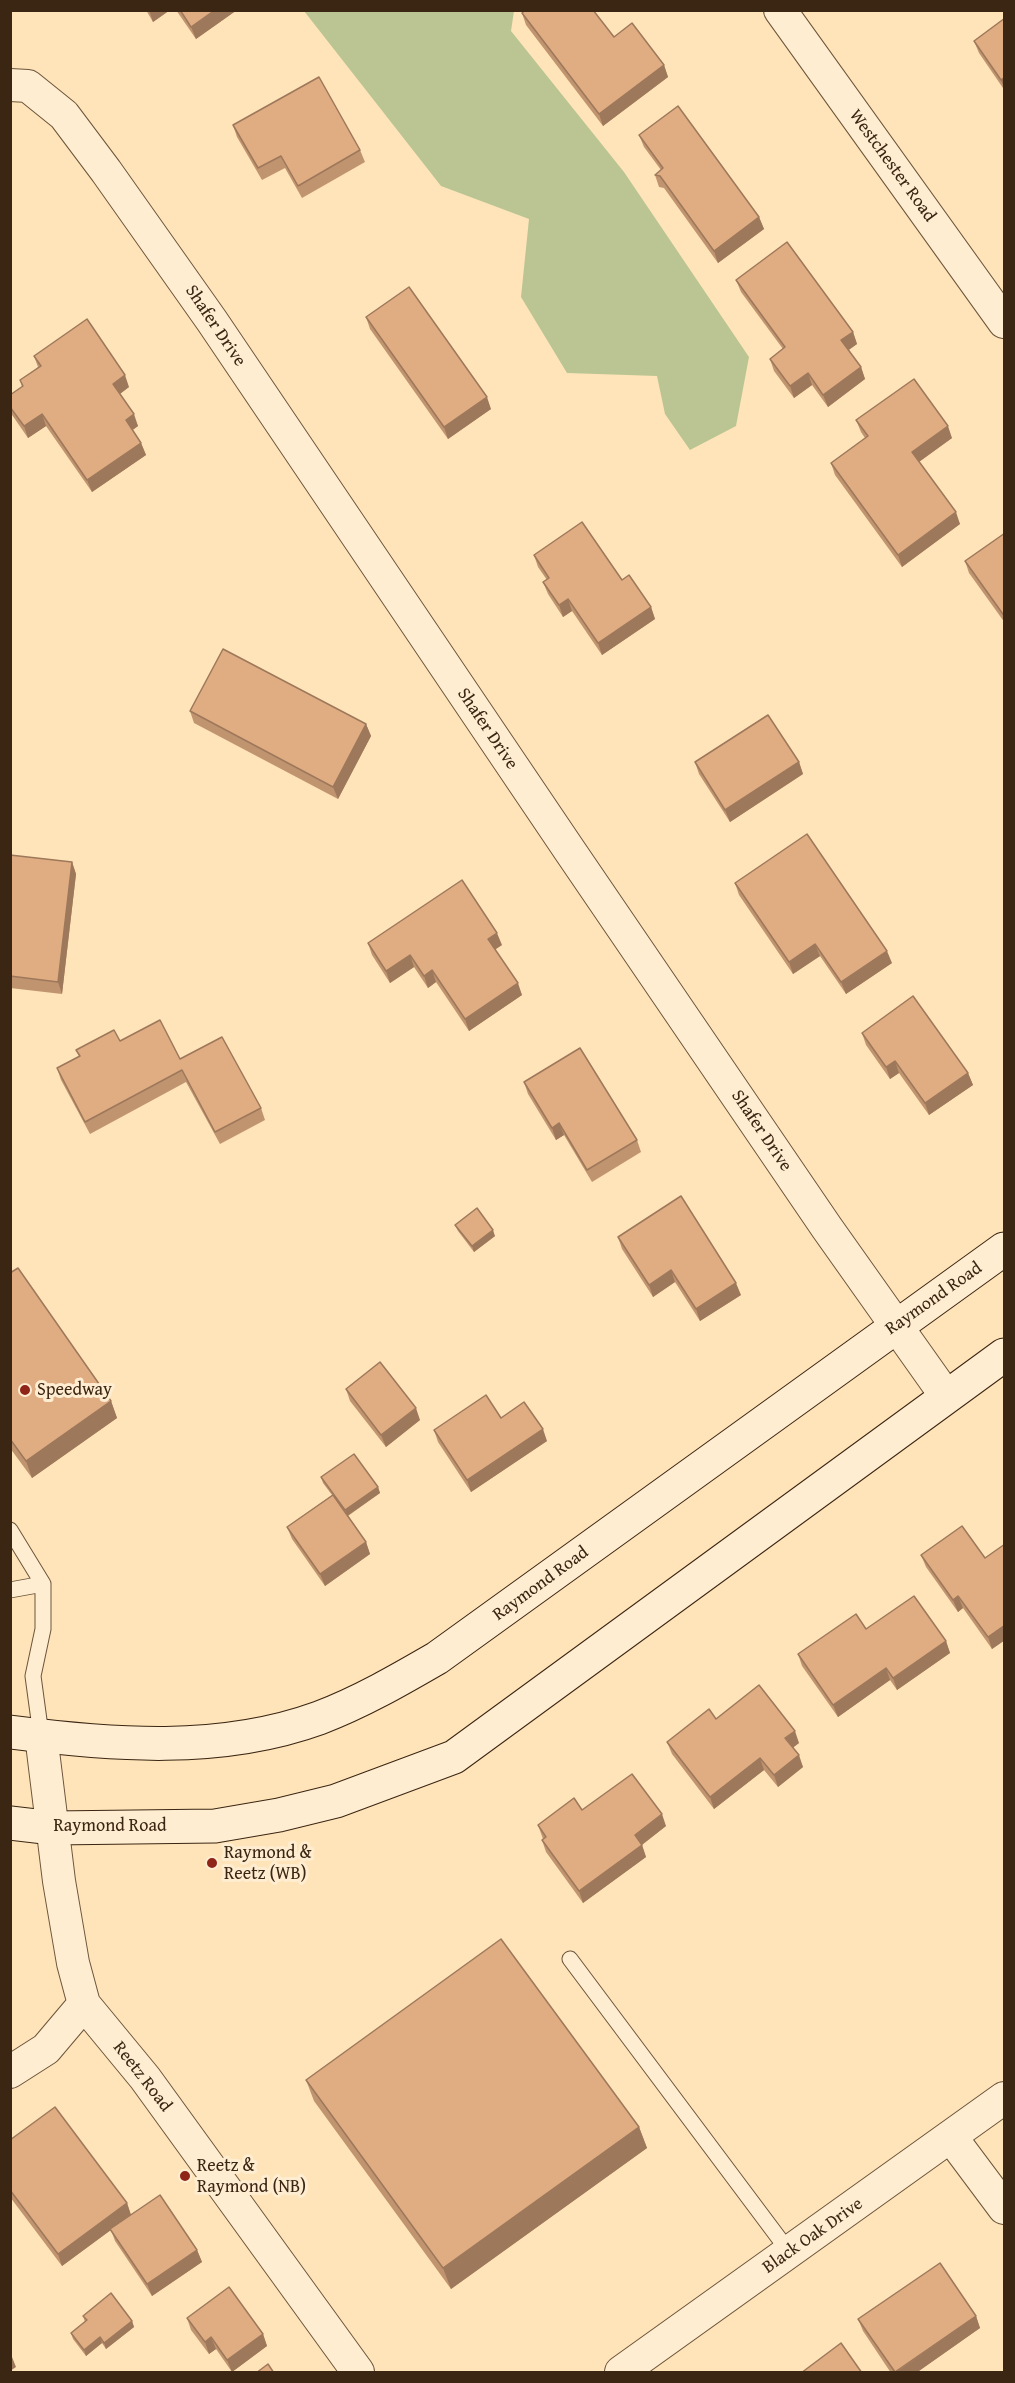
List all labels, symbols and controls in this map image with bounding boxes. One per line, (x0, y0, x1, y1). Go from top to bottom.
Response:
street label: Westchester Road (844, 106, 940, 226)
street label: Shafer Drive (180, 281, 250, 371)
street label: Shafer Drive (452, 684, 522, 774)
street label: Shafer Drive (726, 1086, 796, 1176)
street label: Raymond Road (881, 1258, 987, 1340)
place label: Speedway (37, 1379, 112, 1401)
marker: Speedway (18, 1383, 32, 1397)
street label: Raymond Road (489, 1542, 593, 1626)
street label: Raymond Road (53, 1815, 167, 1837)
place label: Raymond & Reetz (WB) (224, 1842, 312, 1884)
marker: Raymond & Reetz (WB) (205, 1856, 219, 1870)
street label: Reetz Road (108, 2038, 176, 2116)
place label: Reetz & Raymond (NB) (197, 2155, 306, 2198)
marker: Reetz & Raymond (NB) (178, 2169, 192, 2183)
street label: Black Oak Drive (759, 2193, 867, 2279)

